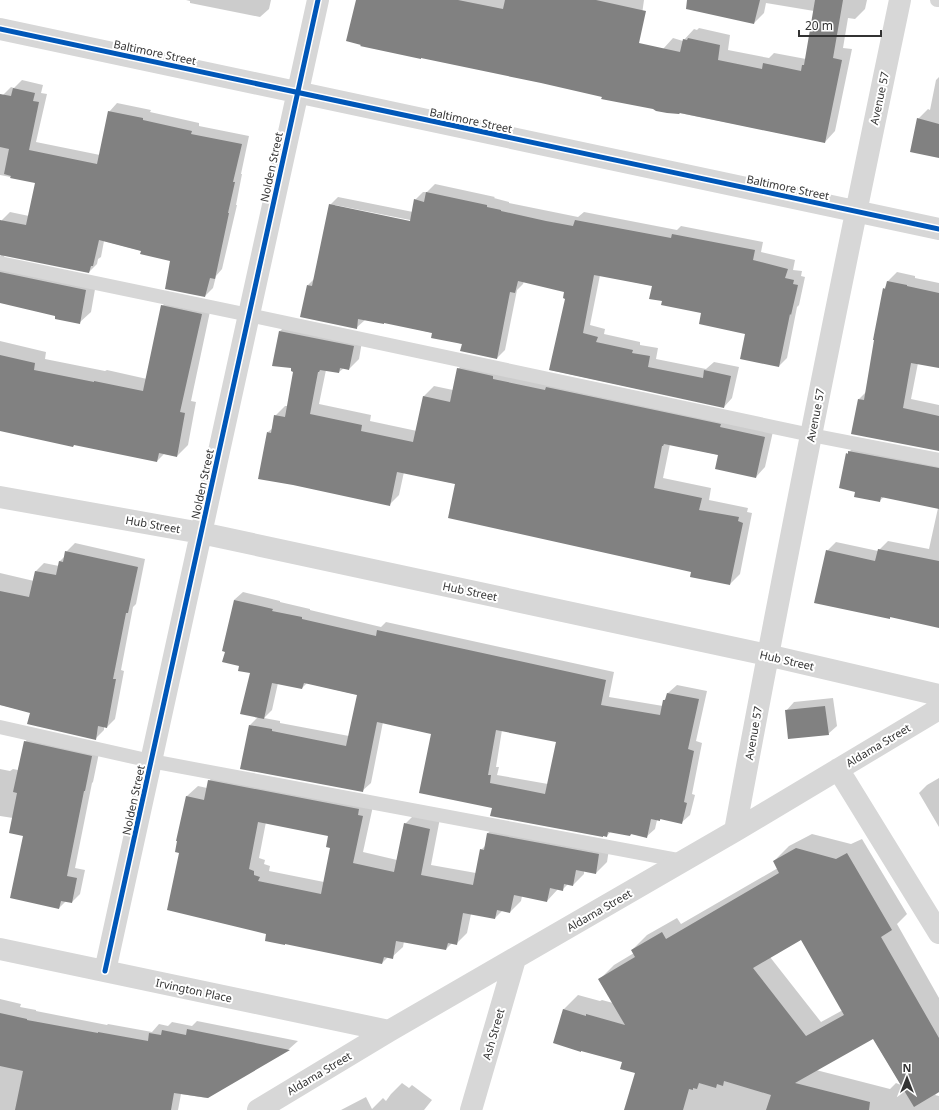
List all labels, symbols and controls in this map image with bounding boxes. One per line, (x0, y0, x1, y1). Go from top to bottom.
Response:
scale bar (799, 12, 881, 38)
text: 20 m (805, 17, 833, 34)
street label: Baltimore Street (112, 36, 198, 68)
street label: Avenue 57 (866, 70, 892, 126)
street label: Baltimore Street (428, 104, 514, 136)
street label: Nolden Street (256, 131, 286, 203)
street label: Baltimore Street (745, 171, 831, 203)
street label: Avenue 57 (802, 387, 828, 443)
street label: Nolden Street (187, 448, 217, 520)
street label: Hub Street (124, 512, 182, 536)
street label: Hub Street (441, 578, 499, 604)
street label: Hub Street (758, 646, 816, 674)
street label: Avenue 57 (741, 705, 765, 761)
street label: Aldama Street (843, 720, 913, 770)
street label: Nolden Street (118, 764, 148, 836)
street label: Aldama Street (564, 885, 634, 935)
street label: Irvington Place (154, 975, 234, 1005)
street label: Ash Street (479, 1007, 507, 1061)
street label: Aldama Street (284, 1048, 354, 1098)
north arrow (887, 1058, 927, 1098)
text: N (903, 1060, 911, 1075)

